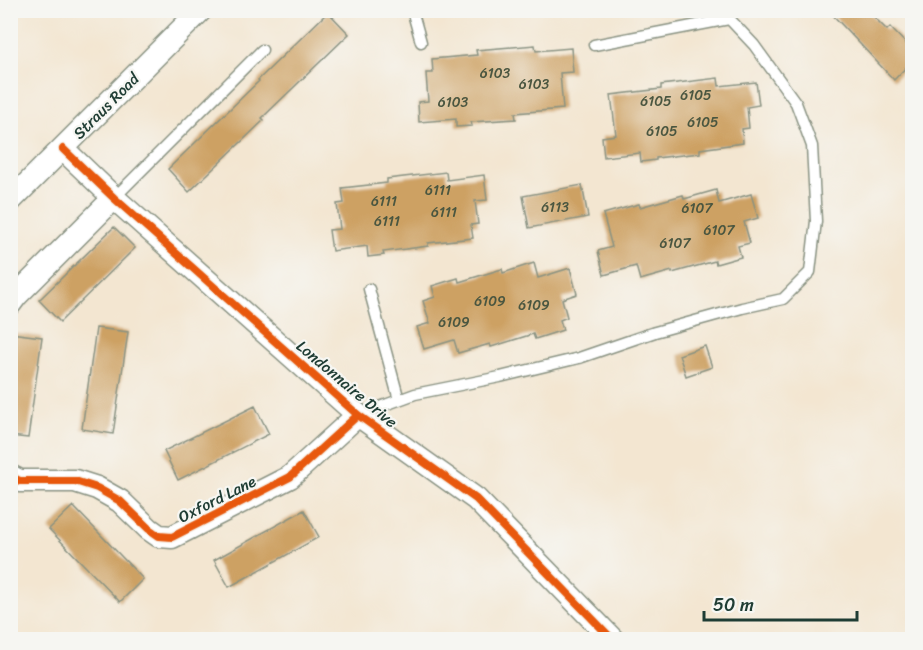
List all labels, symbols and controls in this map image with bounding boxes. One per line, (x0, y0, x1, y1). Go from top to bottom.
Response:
house number: 6103 (480, 61, 511, 86)
street label: Straus Road (66, 65, 147, 146)
house number: 6103 (519, 72, 550, 97)
house number: 6105 (680, 83, 712, 108)
house number: 6105 (640, 89, 672, 114)
house number: 6103 (438, 90, 469, 115)
house number: 6105 (687, 110, 719, 135)
house number: 6105 (646, 119, 678, 144)
house number: 6111 (425, 178, 451, 203)
house number: 6111 (371, 189, 397, 214)
house number: 6113 (541, 195, 569, 220)
house number: 6107 (682, 196, 713, 221)
house number: 6111 (431, 200, 457, 225)
house number: 6111 (374, 209, 400, 234)
house number: 6107 (704, 218, 735, 243)
house number: 6107 (660, 231, 691, 256)
house number: 6109 (474, 289, 506, 314)
house number: 6109 (518, 293, 550, 318)
house number: 6109 (438, 310, 470, 335)
street label: Londonnaire Drive (290, 333, 404, 435)
street label: Oxford Lane (173, 467, 261, 531)
scale bar (704, 584, 857, 622)
text: 50 m (713, 589, 754, 621)

